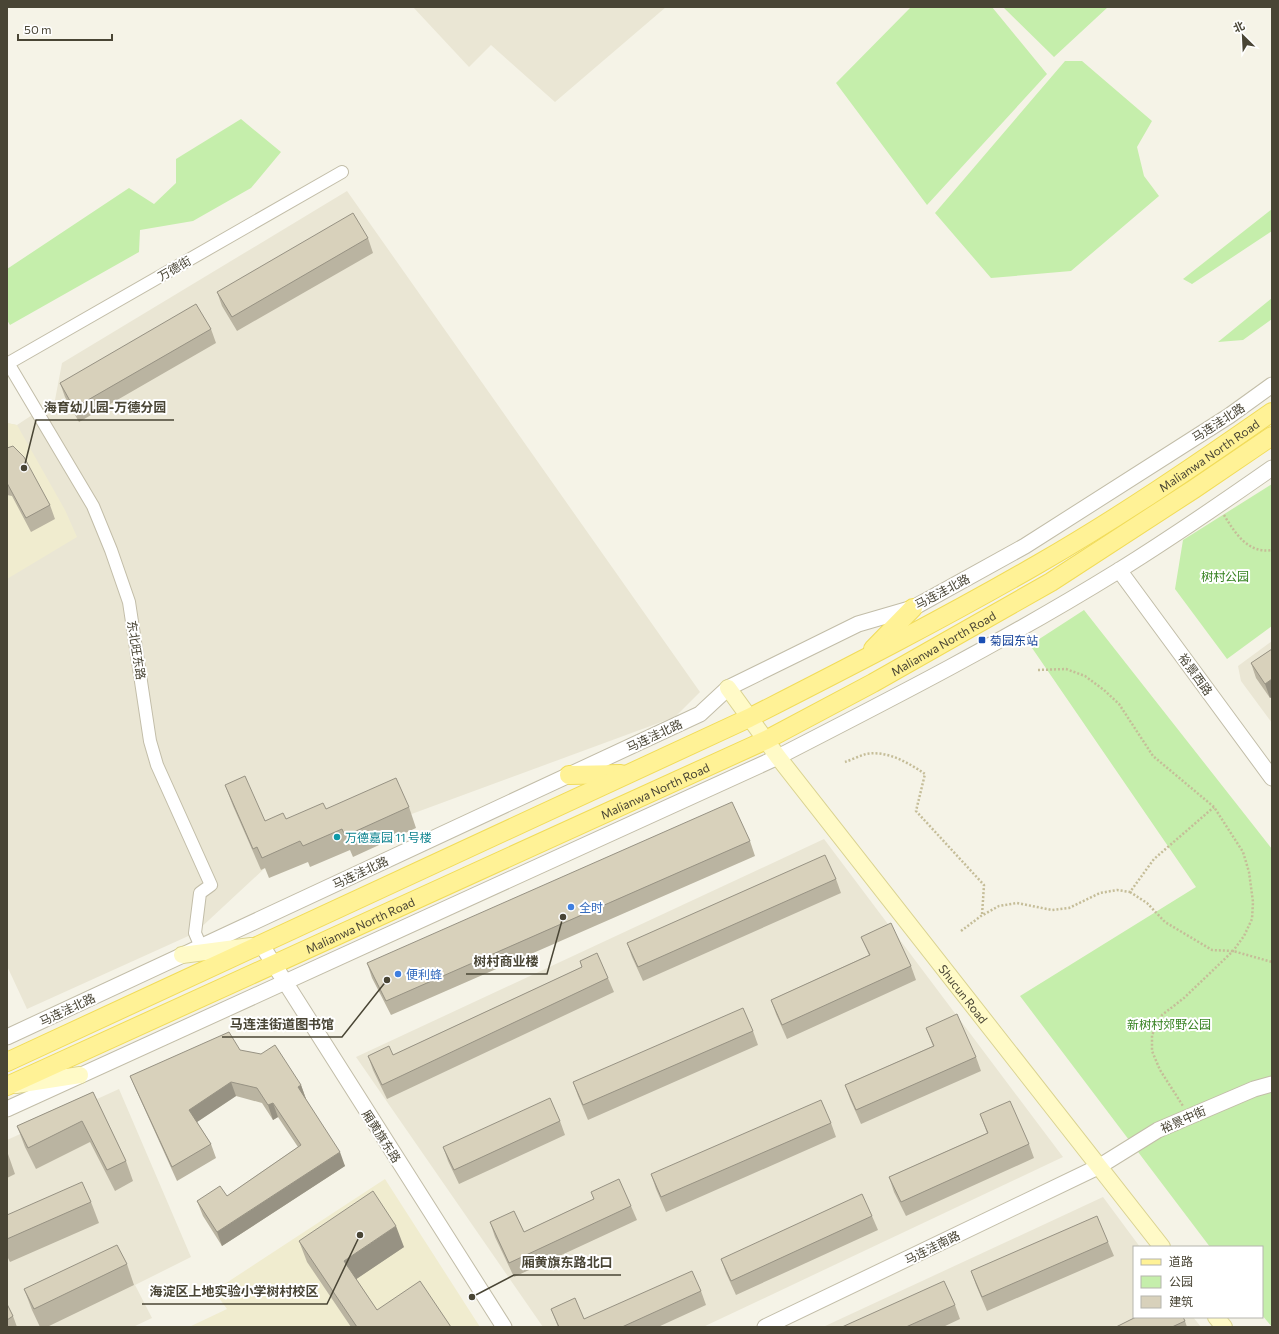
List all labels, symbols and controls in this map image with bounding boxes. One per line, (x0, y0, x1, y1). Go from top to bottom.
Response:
scale bar (18, 16, 112, 42)
north arrow (1223, 16, 1263, 56)
text: 北 (1231, 18, 1246, 35)
text: 50 m (24, 22, 52, 36)
street label: 万德街 (155, 253, 193, 283)
callout: 海育幼儿园-万德分园 (36, 395, 174, 420)
text: 海育幼儿园-万德分园 (44, 399, 166, 415)
street label: 马连洼北路 (1189, 400, 1247, 444)
street label: Malianwa North Road (1156, 416, 1262, 494)
park label: 树村公园 (1201, 569, 1249, 583)
street label: 马连洼北路 (912, 571, 972, 611)
street label: Malianwa North Road (888, 608, 998, 678)
street label: 东北旺东路 (125, 619, 149, 681)
place label: 菊园东站 (990, 633, 1038, 647)
marker: 菊园东站 (977, 635, 987, 645)
street label: 裕景西路 (1176, 650, 1216, 698)
street label: 马连洼北路 (624, 716, 684, 754)
street label: Malianwa North Road (598, 760, 712, 822)
place label: 万德嘉园 11 号楼 (345, 830, 432, 844)
marker: 万德嘉园 11 号楼 (332, 832, 342, 842)
street label: 马连洼北路 (330, 853, 390, 891)
street label: Malianwa North Road (303, 894, 417, 956)
place label: 全时 (579, 900, 603, 914)
marker: 全时 (566, 902, 576, 912)
callout: 树村商业楼 (466, 949, 547, 974)
text: 树村商业楼 (473, 953, 539, 969)
street label: Shucun Road (936, 962, 991, 1026)
place label: 便利蜂 (406, 967, 442, 981)
marker: 便利蜂 (393, 969, 403, 979)
street label: 马连洼北路 (37, 990, 97, 1028)
callout: 马连洼街道图书馆 (222, 1012, 342, 1037)
text: 马连洼街道图书馆 (230, 1016, 334, 1032)
park label: 新树村郊野公园 (1127, 1017, 1211, 1031)
street label: 裕景中街 (1158, 1103, 1208, 1135)
street label: 厢黄旗东路 (360, 1107, 404, 1165)
street label: 马连洼南路 (902, 1228, 962, 1266)
legend (1133, 1246, 1263, 1318)
callout: 厢黄旗东路北口 (514, 1250, 621, 1275)
text: 厢黄旗东路北口 (521, 1254, 613, 1270)
text: 道路 (1169, 1254, 1193, 1268)
text: 公园 (1169, 1274, 1193, 1288)
callout: 海淀区上地实验小学树村校区 (142, 1279, 327, 1304)
text: 海淀区上地实验小学树村校区 (149, 1283, 319, 1299)
text: 建筑 (1169, 1294, 1193, 1308)

